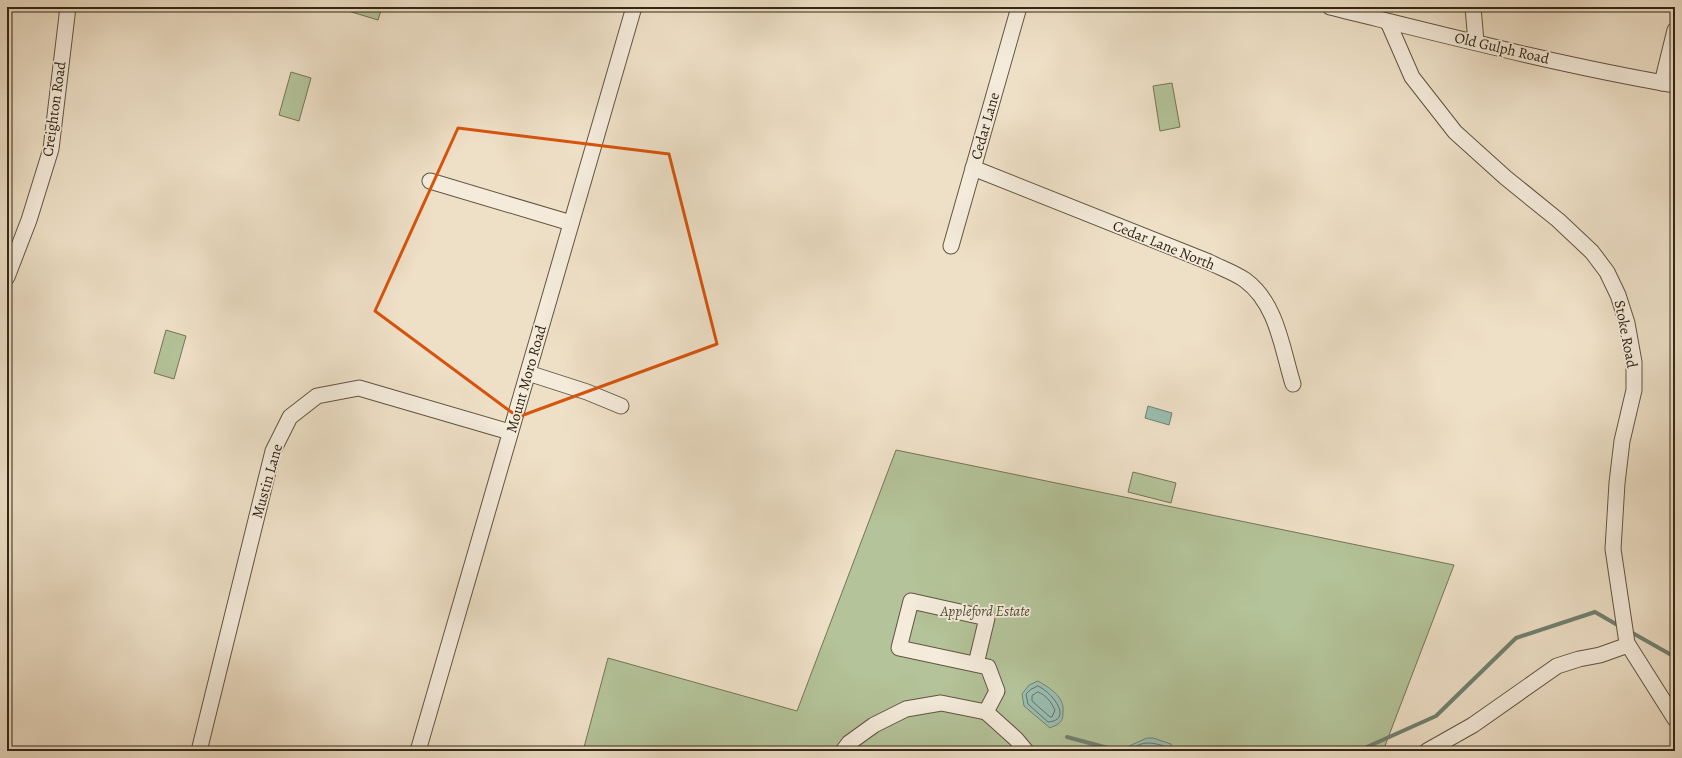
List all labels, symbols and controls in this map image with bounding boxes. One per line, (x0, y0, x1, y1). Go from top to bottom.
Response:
street label: Old Gulph Road (1453, 27, 1552, 69)
street label: Creighton Road (37, 59, 71, 158)
street label: Cedar Lane (966, 90, 1004, 162)
street label: Cedar Lane North (1110, 215, 1218, 275)
street label: Stoke Road (1610, 298, 1643, 370)
street label: Mount Moro Road (501, 322, 551, 435)
street label: Mustin Lane (247, 441, 287, 521)
park label: Appleford Estate (939, 601, 1030, 621)

